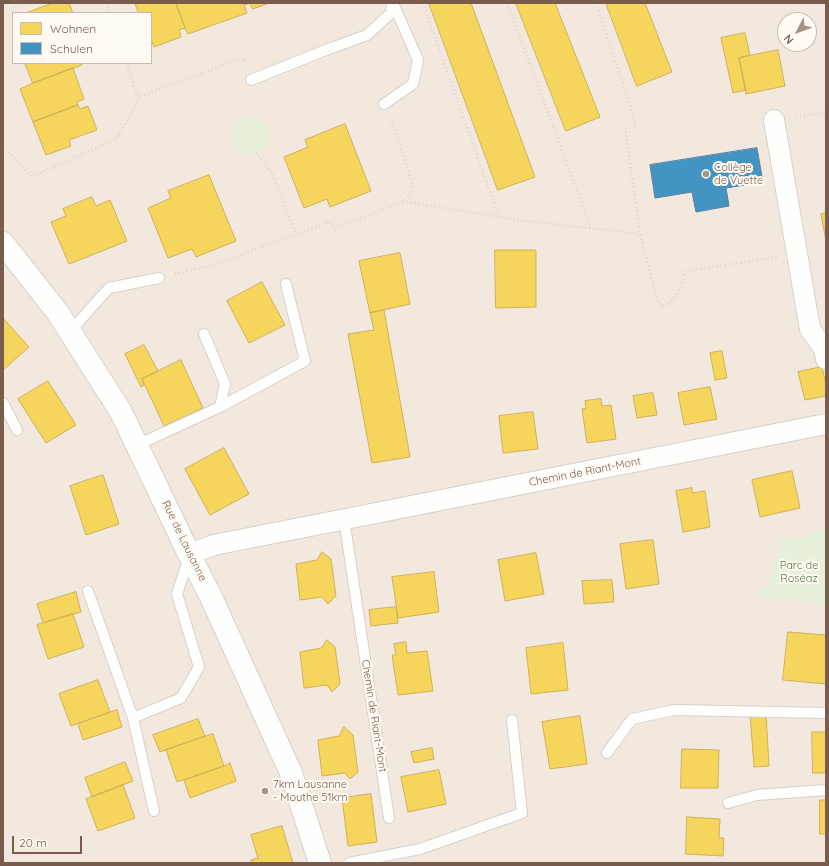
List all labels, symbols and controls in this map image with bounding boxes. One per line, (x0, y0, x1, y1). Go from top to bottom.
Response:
legend (12, 12, 152, 64)
north arrow (777, 12, 817, 52)
text: Wohnen (50, 21, 96, 36)
text: N (781, 32, 797, 47)
text: Schulen (50, 41, 93, 56)
place label: Collège de Vuette (714, 161, 763, 187)
marker: Collège de Vuette (701, 169, 711, 179)
street label: Chemin de Riant-Mont (528, 455, 642, 489)
street label: Rue de Lausanne (159, 499, 209, 583)
park label: Parc de Roséaz (780, 559, 818, 585)
street label: Chemin de Riant-Mont (359, 659, 389, 773)
place label: 7km Lausanne - Mouthe 51km (273, 778, 347, 804)
marker: 7km Lausanne - Mouthe 51km (260, 786, 270, 796)
scale bar (14, 828, 84, 854)
text: 20 m (19, 835, 47, 850)

